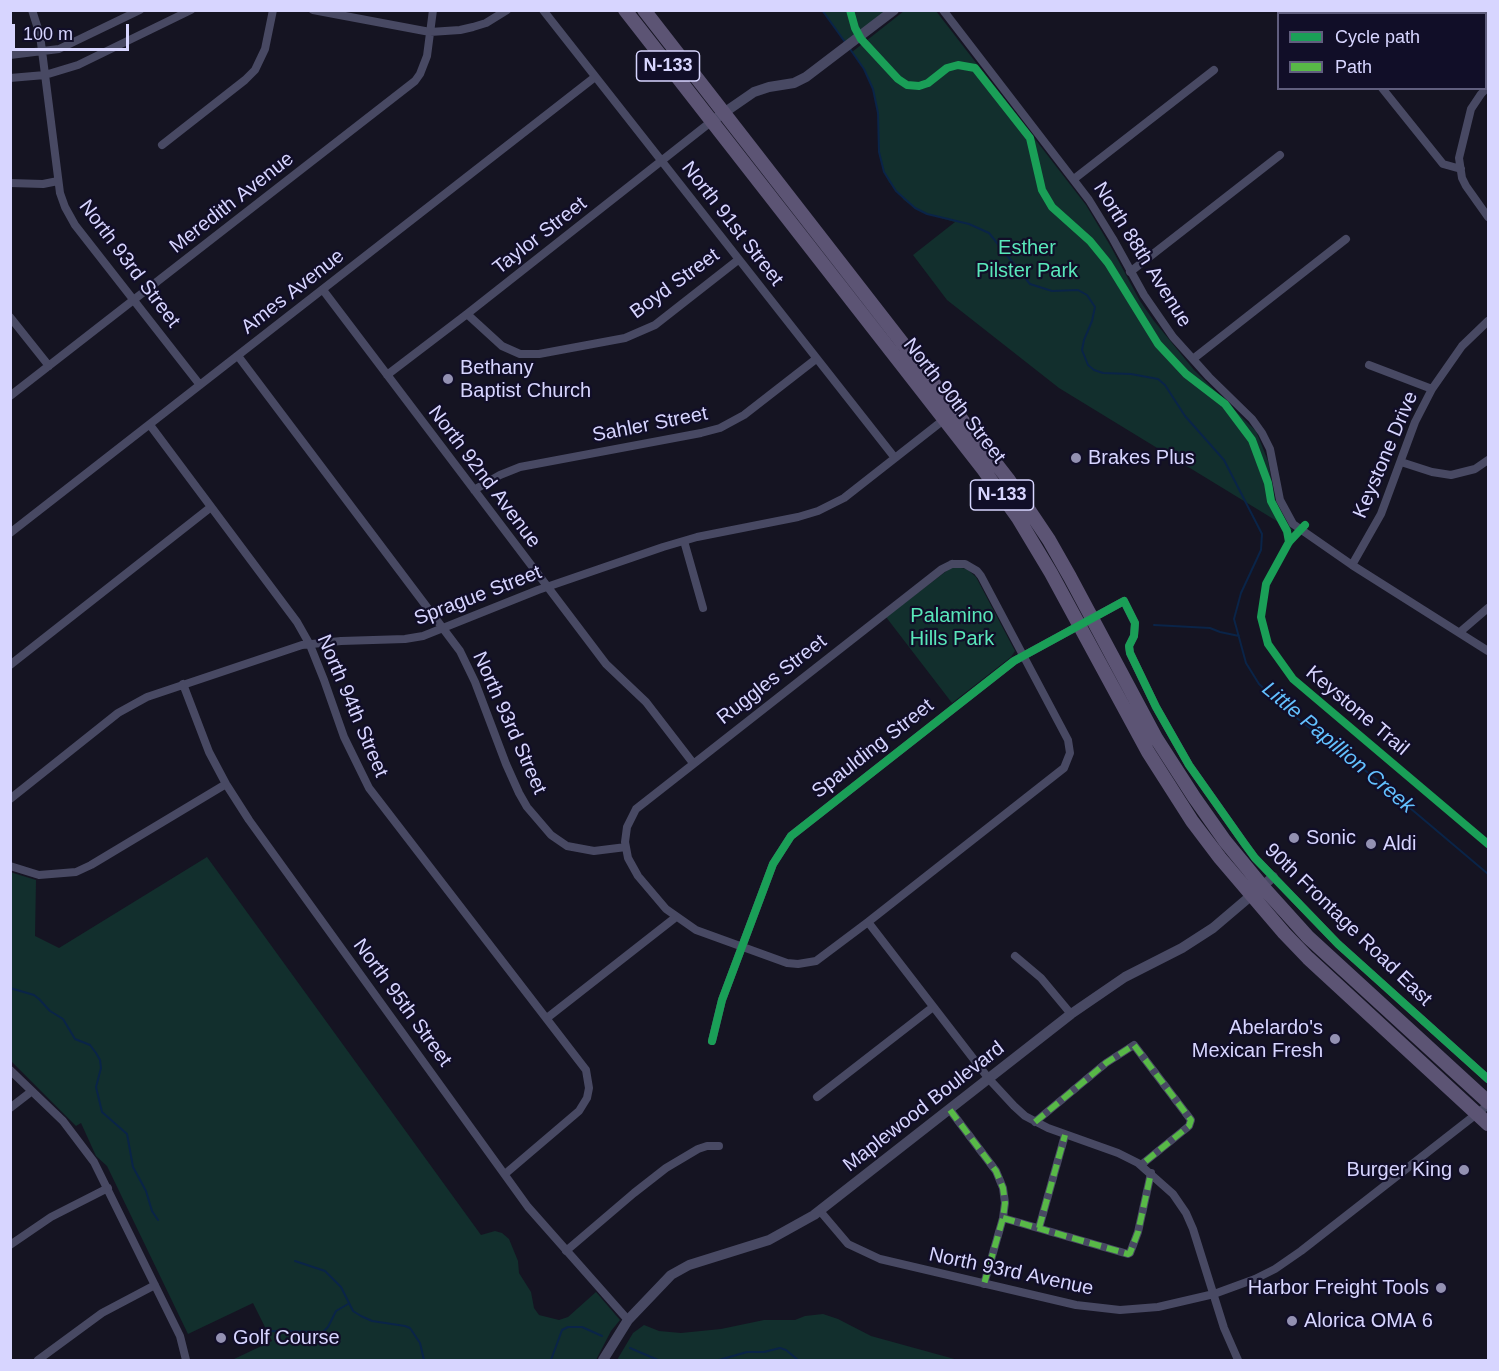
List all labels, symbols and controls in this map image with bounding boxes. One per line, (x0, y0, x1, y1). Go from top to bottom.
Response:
scale bar (15, 12, 132, 50)
legend (1277, 12, 1487, 90)
text: 100 m (23, 24, 73, 44)
text: Cycle path (1335, 27, 1420, 47)
road number: N-133 (636, 51, 700, 81)
text: Path (1335, 57, 1372, 77)
street label: Meredith Avenue (165, 147, 299, 259)
street label: North 91st Street (676, 157, 788, 291)
street label: North 88th Avenue (1088, 178, 1196, 332)
street label: Taylor Street (488, 192, 592, 280)
street label: North 93rd Street (73, 196, 185, 332)
park label: Esther Pilster Park (976, 236, 1078, 283)
street label: Ames Avenue (237, 244, 349, 340)
street label: Boyd Street (626, 244, 724, 324)
street label: North 90th Street (898, 334, 1010, 468)
place label: Bethany Baptist Church (460, 356, 591, 403)
marker: Bethany Baptist Church (441, 372, 455, 386)
street label: Keystone Drive (1348, 388, 1424, 522)
street label: North 92nd Avenue (423, 401, 545, 553)
street label: Sahler Street (590, 402, 710, 448)
place label: Brakes Plus (1088, 446, 1195, 470)
marker: Brakes Plus (1069, 451, 1083, 465)
road number: N-133 (970, 480, 1034, 510)
street label: Sprague Street (411, 561, 545, 631)
park label: Palamino Hills Park (910, 604, 994, 651)
street label: Ruggles Street (712, 630, 832, 730)
street label: North 94th Street (311, 631, 393, 781)
street label: North 93rd Street (467, 648, 551, 798)
street label: Keystone Trail (1301, 661, 1413, 761)
water label: Little Papillion Creek (1257, 677, 1419, 819)
street label: Spaulding Street (807, 694, 939, 804)
place label: Sonic (1306, 826, 1356, 850)
marker: Sonic (1287, 831, 1301, 845)
place label: Aldi (1383, 832, 1416, 856)
marker: Aldi (1364, 837, 1378, 851)
street label: 90th Frontage Road East (1259, 839, 1437, 1011)
street label: North 95th Street (348, 934, 456, 1072)
place label: Abelardo's Mexican Fresh (1192, 1016, 1323, 1063)
marker: Abelardo's Mexican Fresh (1328, 1032, 1342, 1046)
street label: Maplewood Boulevard (839, 1037, 1009, 1177)
place label: Burger King (1346, 1158, 1452, 1182)
marker: Burger King (1457, 1163, 1471, 1177)
street label: North 93rd Avenue (927, 1243, 1095, 1301)
place label: Harbor Freight Tools (1248, 1276, 1429, 1300)
marker: Harbor Freight Tools (1434, 1281, 1448, 1295)
place label: Alorica OMA 6 (1304, 1309, 1433, 1333)
marker: Alorica OMA 6 (1285, 1314, 1299, 1328)
place label: Golf Course (233, 1326, 340, 1350)
marker: Golf Course (214, 1331, 228, 1345)

